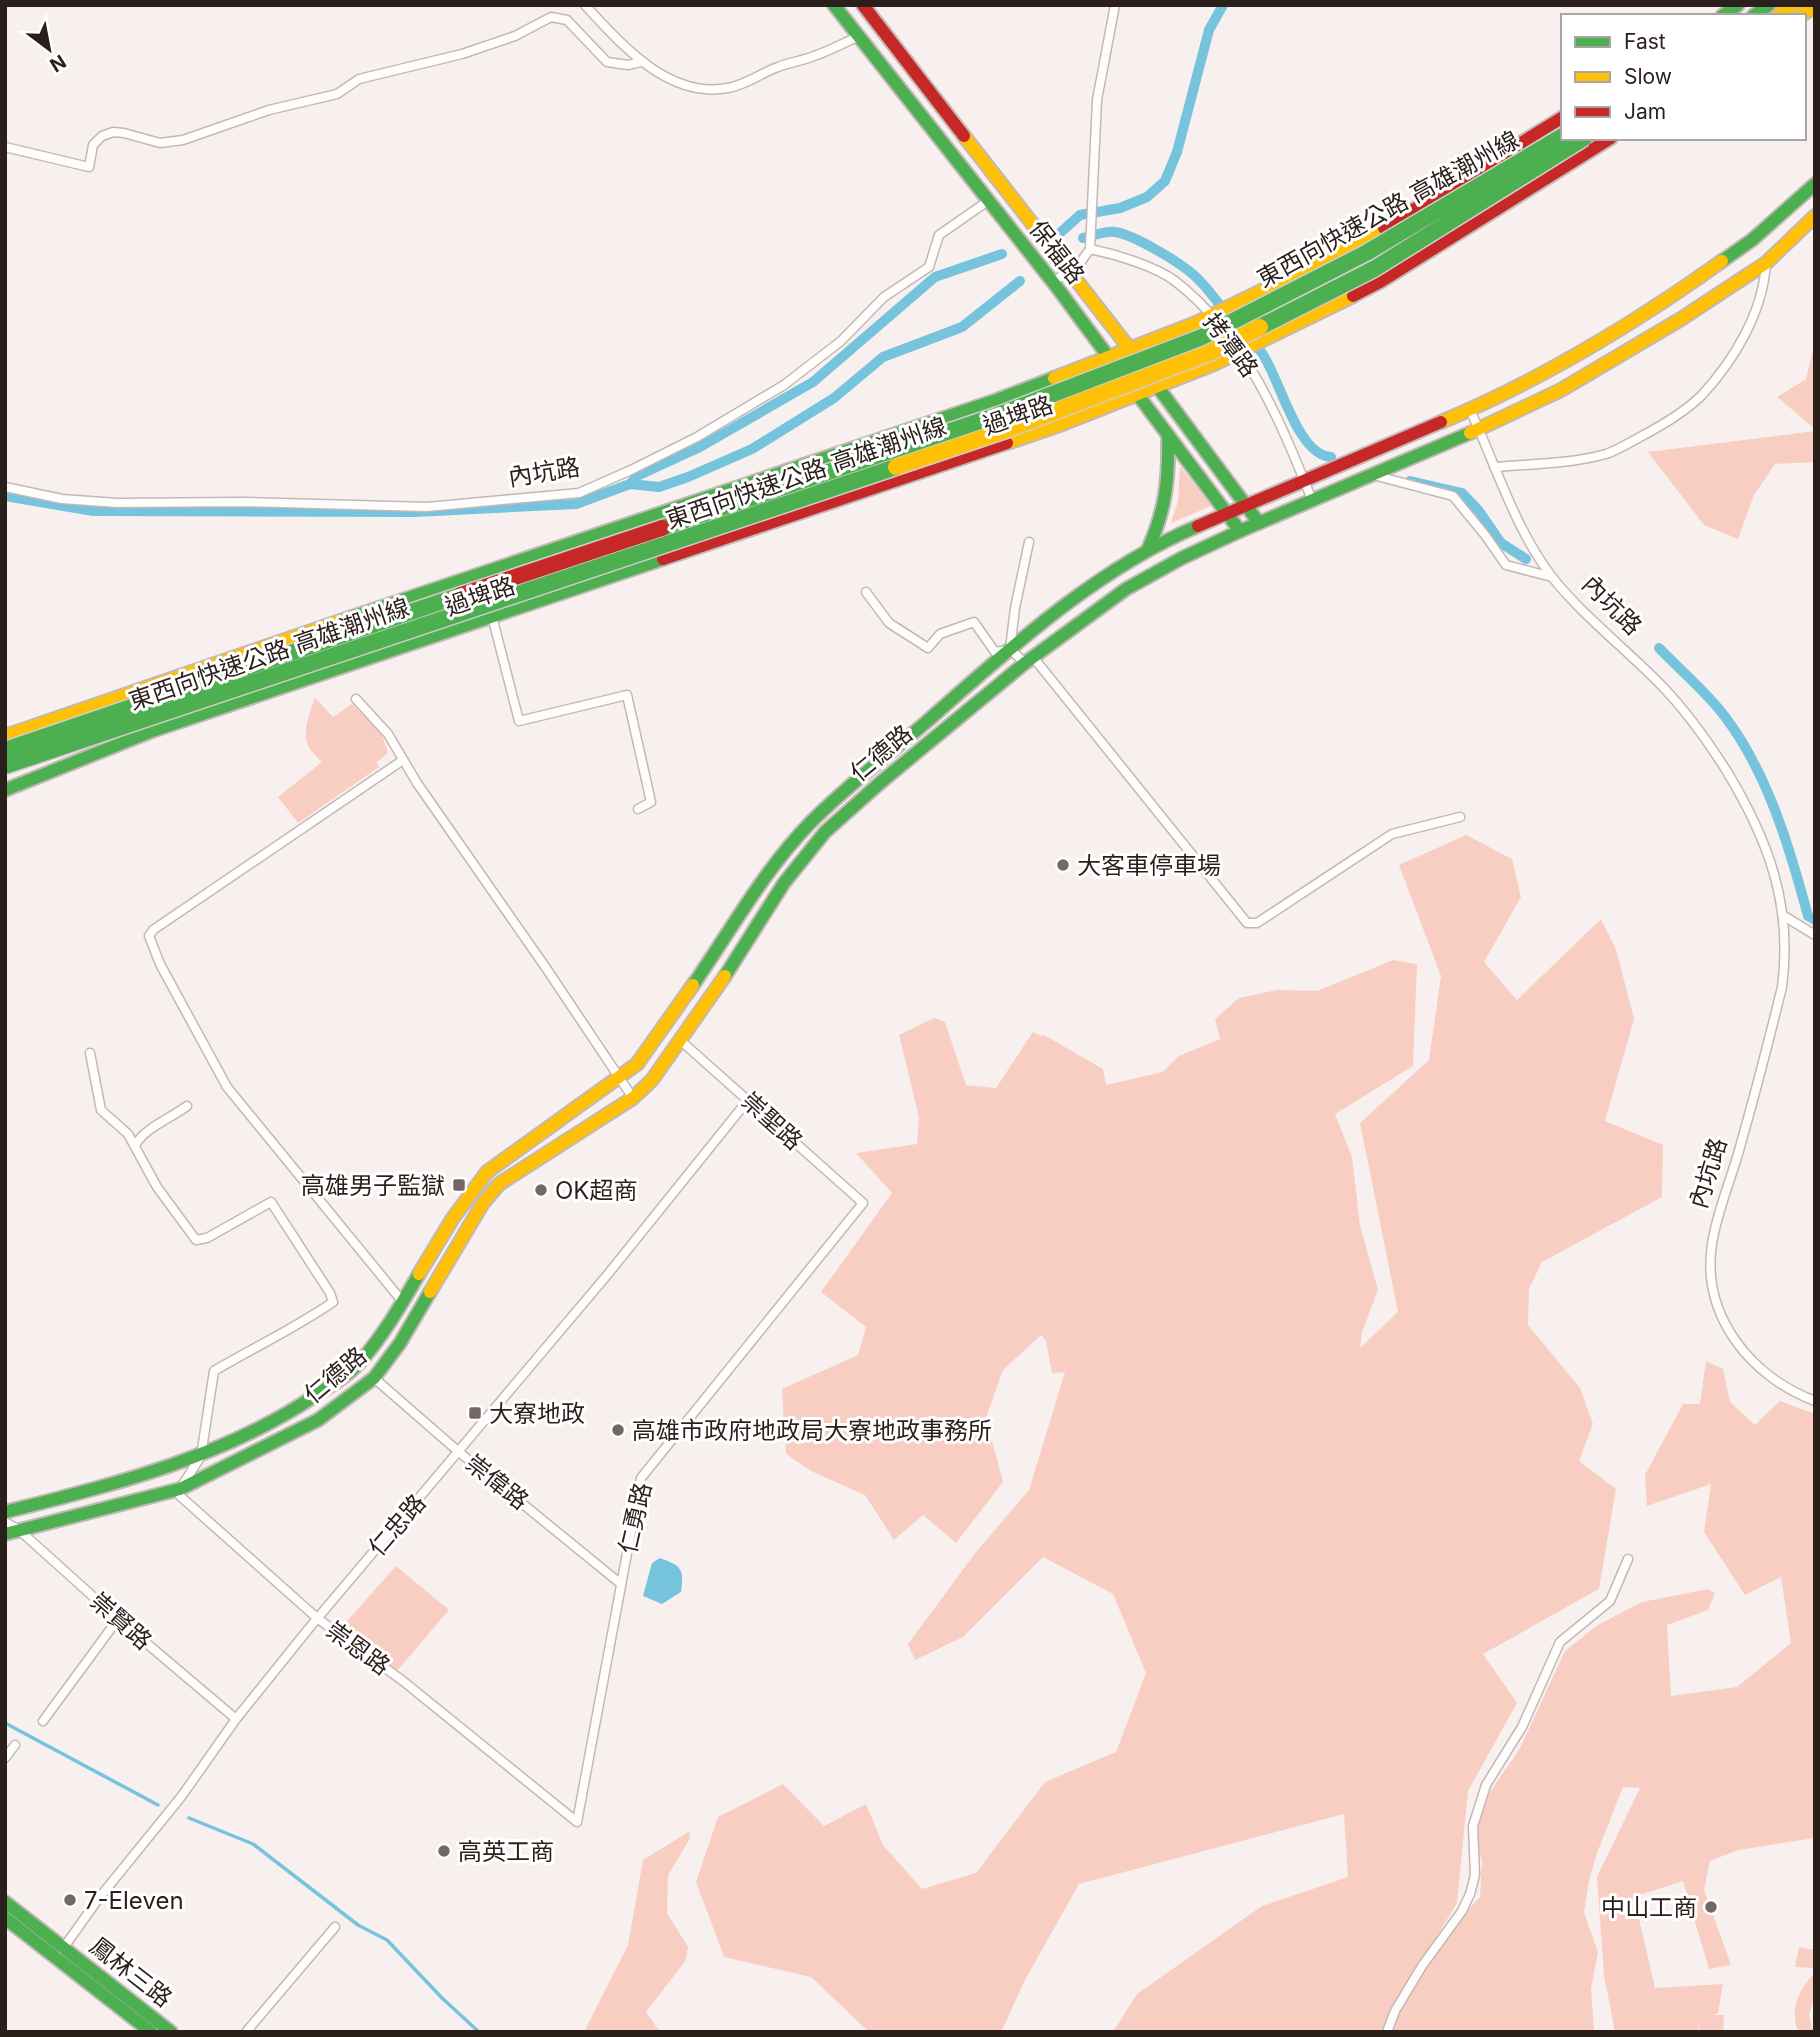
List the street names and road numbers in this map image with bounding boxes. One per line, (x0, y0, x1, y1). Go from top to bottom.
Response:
street label: 東西向快速公路 高雄潮州線 (1252, 125, 1524, 293)
street label: 保福路 (1023, 215, 1091, 289)
street label: 拷潭路 (1198, 308, 1264, 382)
street label: 過埤路 (979, 390, 1057, 440)
street label: 東西向快速公路 高雄潮州線 (662, 411, 950, 535)
street label: 內坑路 (506, 452, 582, 492)
street label: 內坑路 (1576, 569, 1648, 641)
street label: 過埤路 (441, 571, 519, 621)
street label: 東西向快速公路 高雄潮州線 (125, 592, 413, 716)
street label: 仁德路 (844, 719, 918, 787)
street label: 崇聖路 (736, 1086, 808, 1156)
street label: 內坑路 (1684, 1134, 1732, 1212)
street label: 仁德路 (298, 1341, 372, 1409)
street label: 崇偉路 (460, 1448, 534, 1516)
street label: 仁勇路 (613, 1480, 657, 1556)
street label: 仁忠路 (362, 1488, 432, 1562)
street label: 崇賢路 (84, 1586, 158, 1656)
street label: 崇恩路 (320, 1615, 396, 1681)
street label: 鳳林三路 (84, 1931, 178, 2013)

